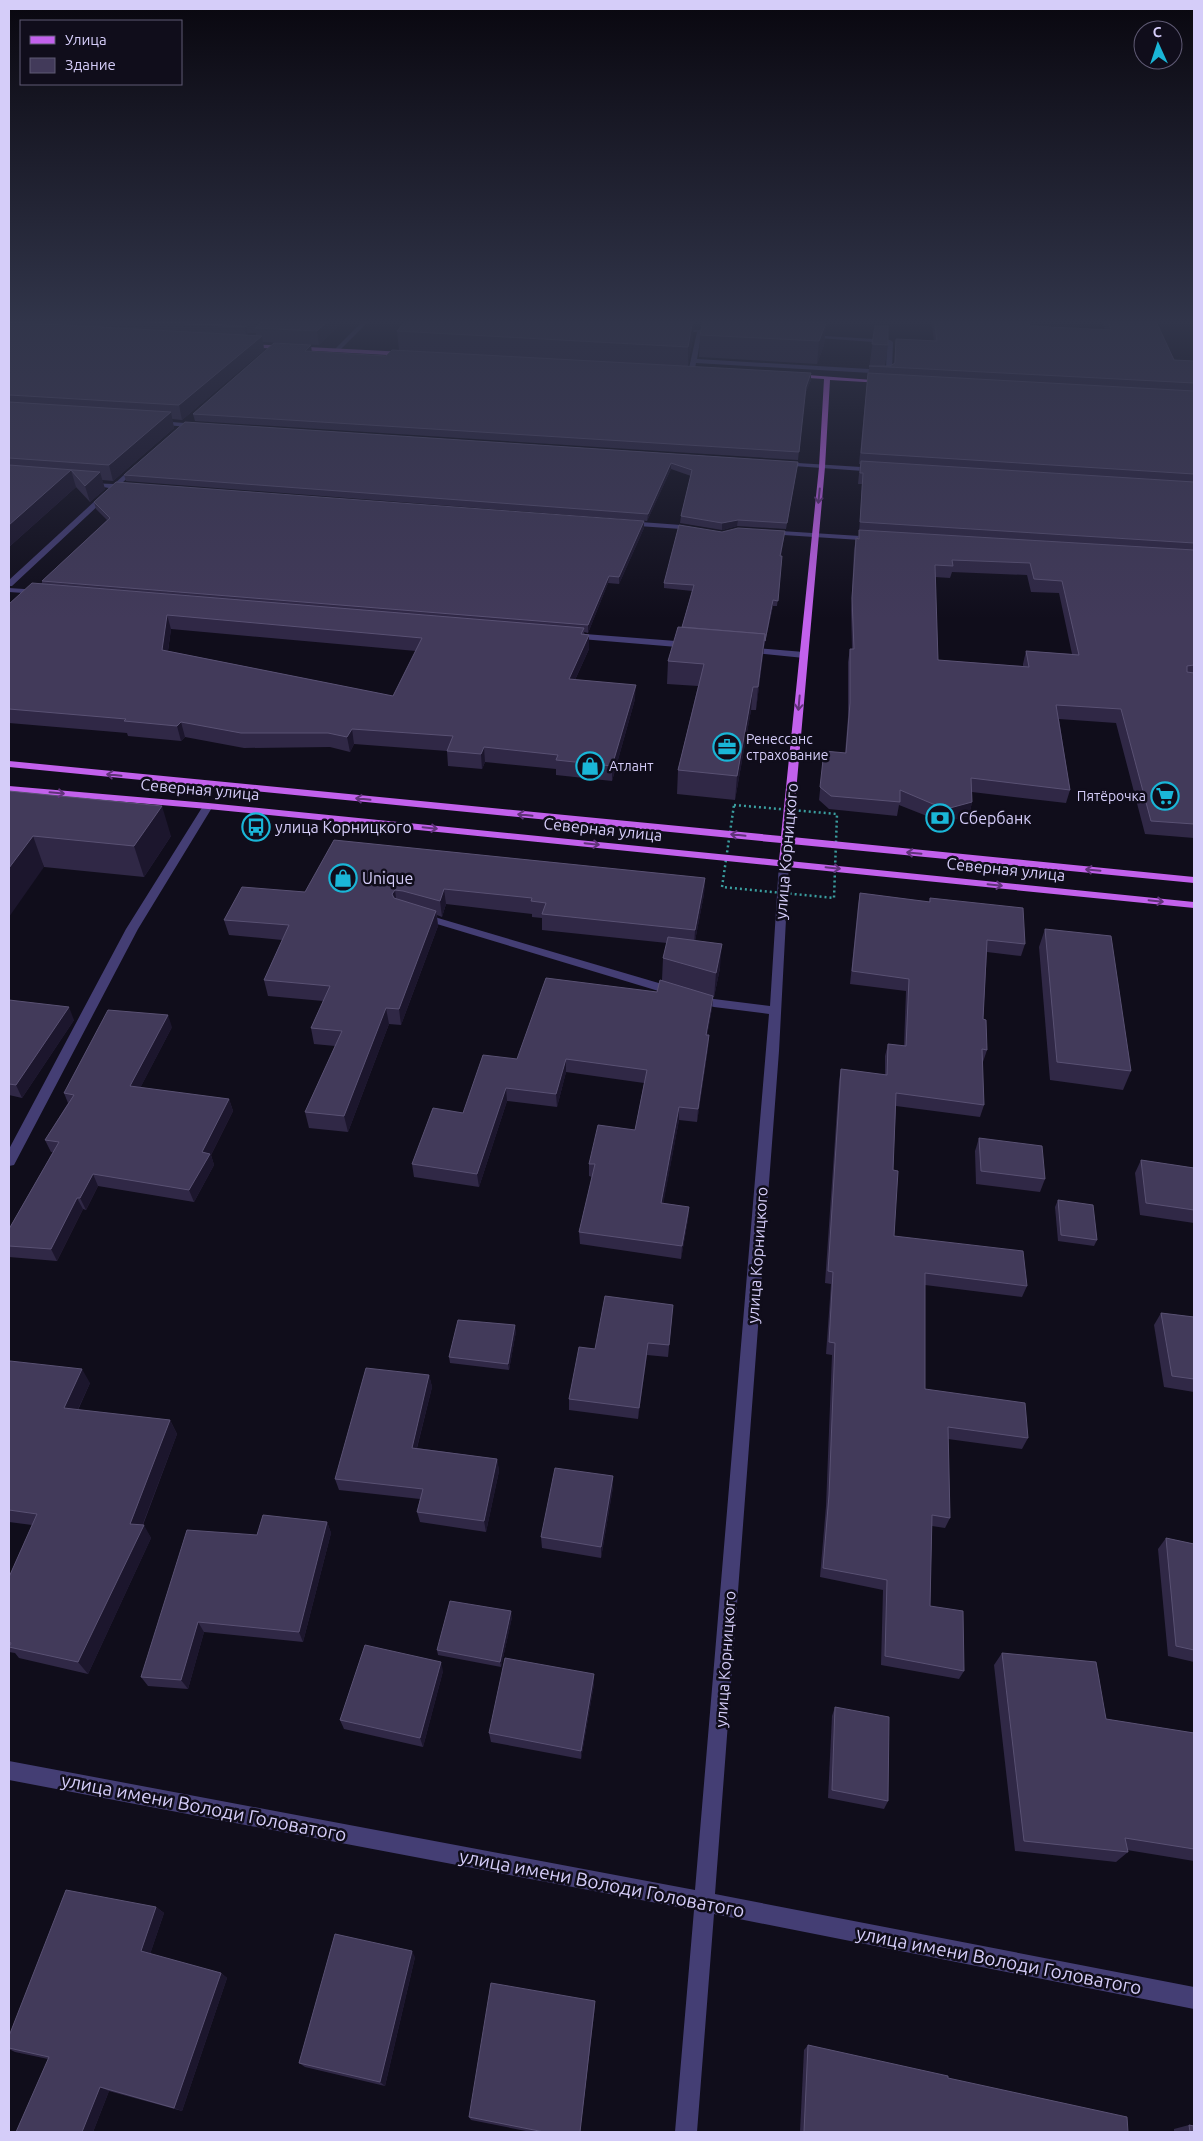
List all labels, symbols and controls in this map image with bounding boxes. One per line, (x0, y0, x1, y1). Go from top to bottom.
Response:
legend (20, 20, 182, 85)
north arrow (1133, 20, 1183, 70)
text: С (1152, 24, 1162, 40)
text: Улица (65, 31, 107, 48)
text: Здание (65, 56, 116, 73)
one-way arrow (815, 488, 824, 504)
one-way arrow (795, 695, 804, 711)
place label: Ренессанс страхование (746, 731, 829, 763)
office icon: Ренессанс страхование (712, 732, 742, 762)
shop icon: Атлант (575, 751, 605, 781)
place label: Атлант (609, 758, 653, 774)
one-way arrow (106, 770, 122, 779)
street label: Северная улица (140, 775, 260, 803)
supermarket icon: Пятёрочка (1150, 781, 1180, 811)
street label: улица Корницкого (771, 782, 801, 920)
one-way arrow (49, 788, 65, 798)
place label: Пятёрочка (1077, 788, 1146, 804)
one-way arrow (355, 794, 371, 804)
bank icon: Сбербанк (925, 803, 955, 833)
place label: Сбербанк (959, 809, 1032, 827)
one-way arrow (517, 810, 533, 819)
bus stop icon: улица Корницкого (241, 812, 271, 842)
street label: Северная улица (543, 814, 663, 844)
place label: улица Корницкого (275, 818, 412, 836)
one-way arrow (422, 823, 438, 833)
one-way arrow (731, 831, 747, 840)
one-way arrow (584, 839, 600, 849)
one-way arrow (907, 848, 923, 858)
street label: Северная улица (946, 854, 1066, 884)
shop icon: Unique (328, 863, 358, 893)
one-way arrow (825, 863, 841, 873)
one-way arrow (1086, 865, 1102, 875)
place label: Unique (362, 869, 413, 887)
one-way arrow (986, 880, 1002, 889)
one-way arrow (1148, 896, 1164, 906)
street label: улица Корницкого (743, 1186, 771, 1324)
street label: улица Корницкого (711, 1590, 739, 1728)
street label: улица имени Володи Головатого (59, 1769, 349, 1845)
street label: улица имени Володи Головатого (457, 1845, 747, 1921)
street label: улица имени Володи Головатого (854, 1922, 1144, 1998)

